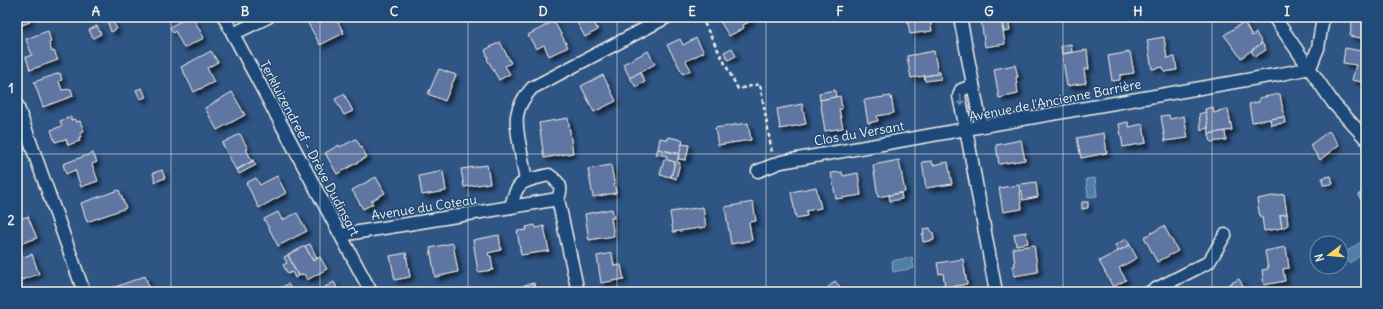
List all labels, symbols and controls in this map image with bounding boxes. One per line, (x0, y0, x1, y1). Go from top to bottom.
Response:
text: A (92, 3, 101, 20)
text: B (241, 3, 250, 20)
text: C (390, 3, 399, 20)
text: D (538, 3, 548, 20)
text: E (688, 3, 696, 20)
text: F (836, 3, 844, 20)
text: G (984, 3, 994, 20)
text: H (1133, 3, 1143, 20)
text: I (1284, 3, 1290, 20)
street label: Terkluizendreef - Drève Dudinsart (256, 57, 364, 240)
street label: Avenue de l'Ancienne Barrière (967, 75, 1143, 126)
text: 1 (8, 80, 14, 97)
one-way arrow (957, 93, 964, 106)
street label: Clos du Versant (813, 117, 906, 150)
street label: Avenue du Coteau (370, 191, 479, 224)
text: 2 (7, 212, 15, 229)
north arrow (1309, 235, 1349, 275)
text: N (1312, 252, 1327, 263)

